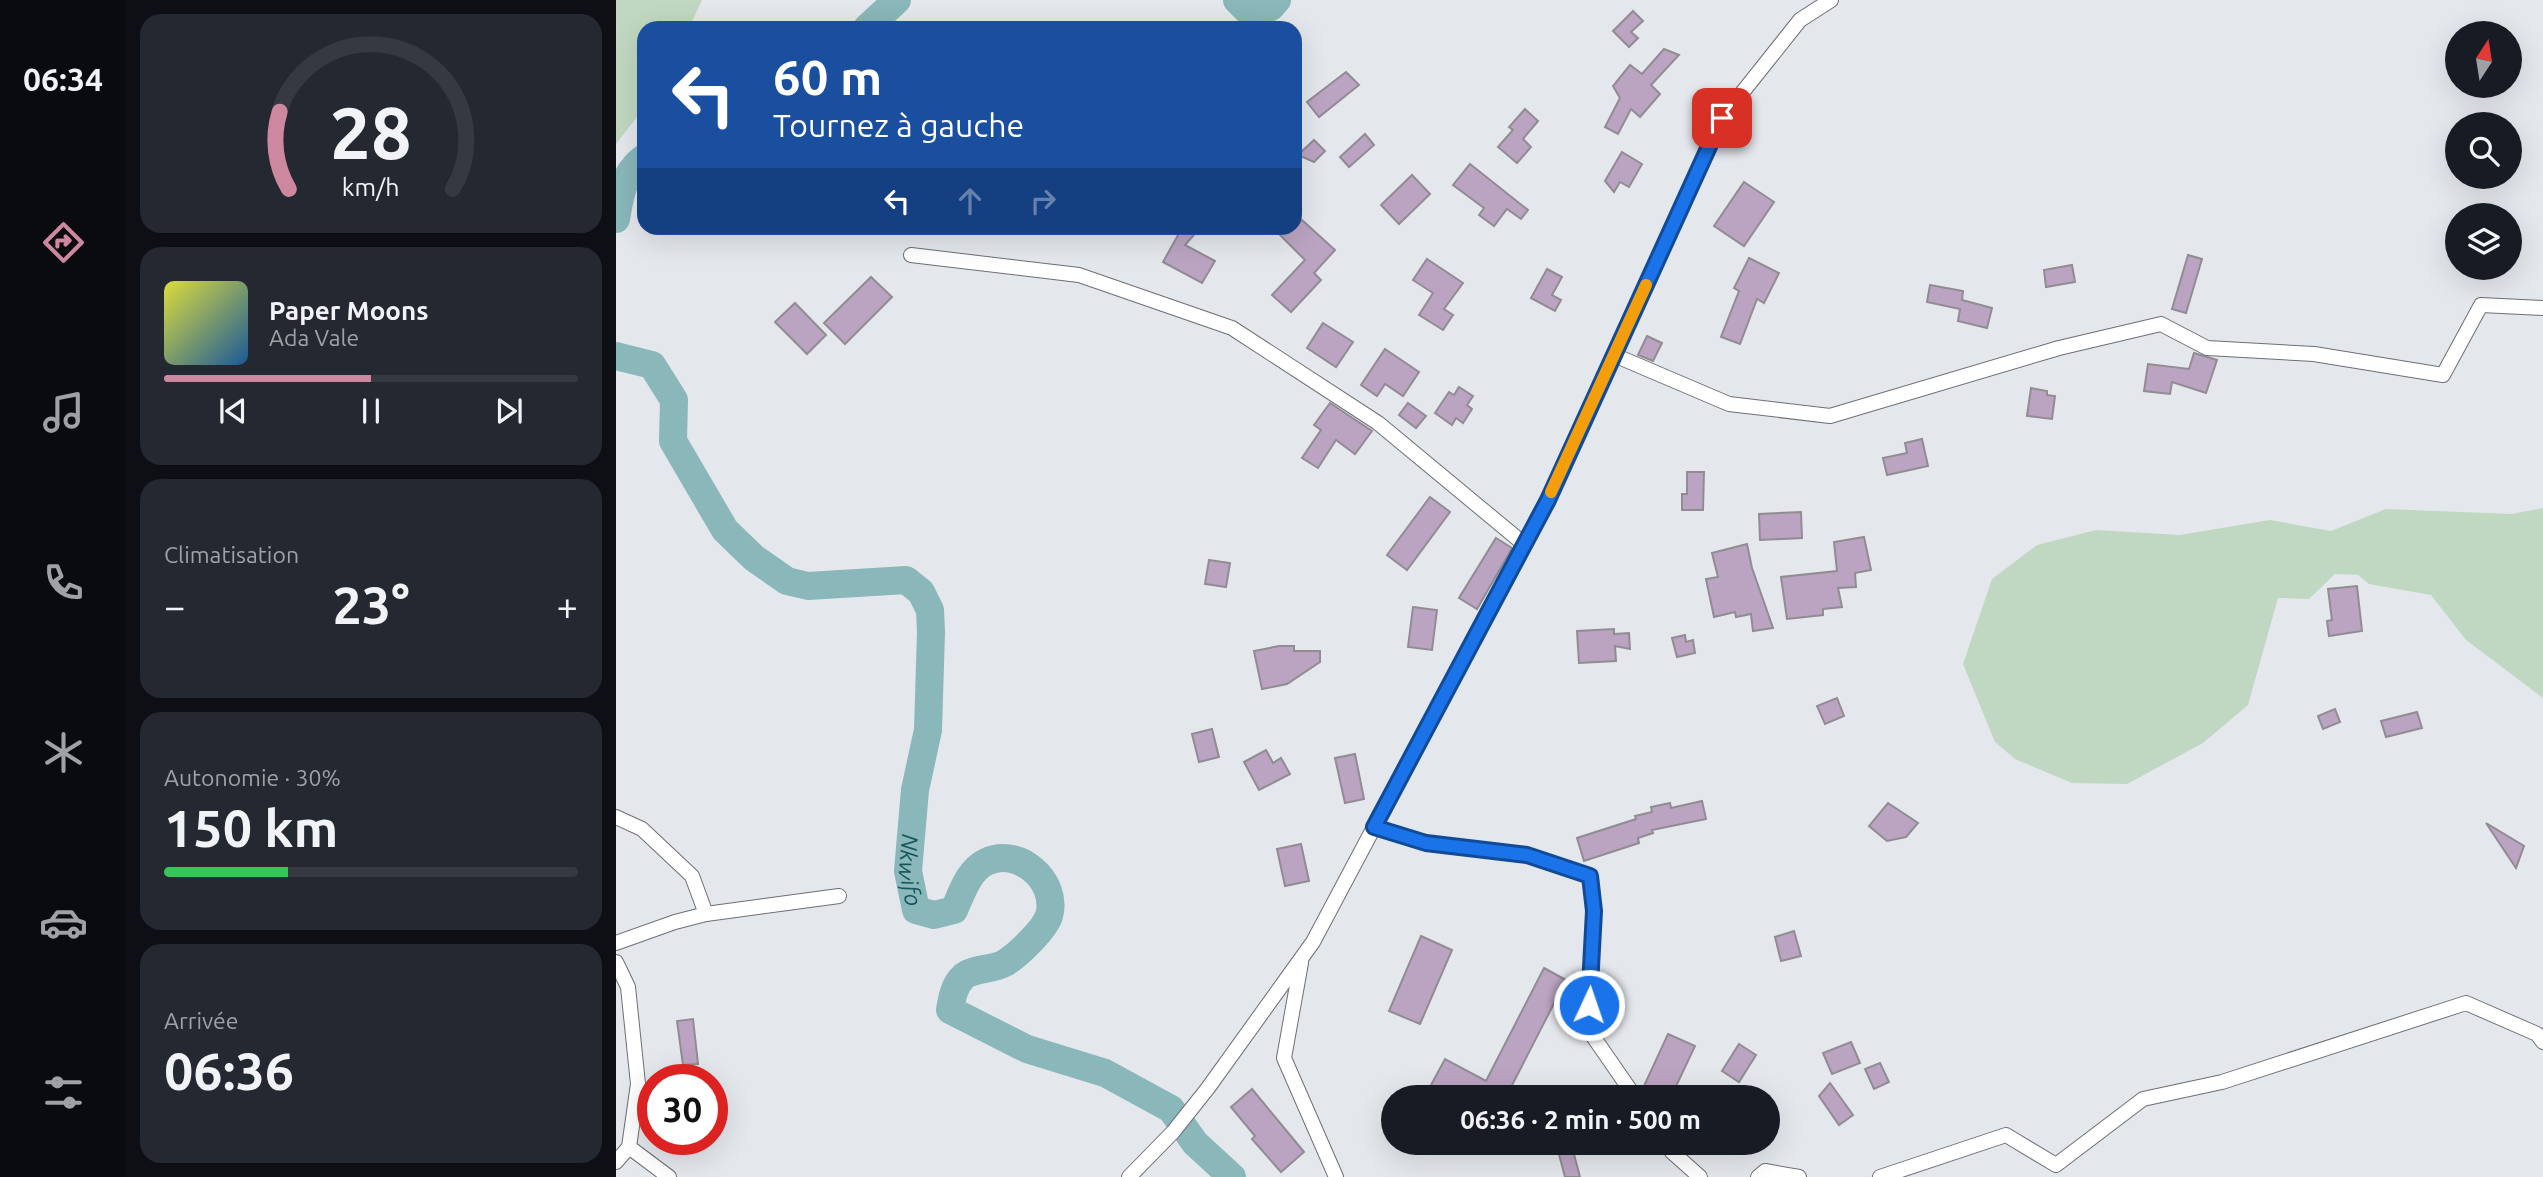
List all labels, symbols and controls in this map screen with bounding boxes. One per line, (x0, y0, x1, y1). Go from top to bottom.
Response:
north arrow (2445, 21, 2522, 98)
map controls (2445, 21, 2522, 280)
icon: left (658, 49, 749, 140)
text: 60 m (773, 49, 882, 104)
text: 06:34 (23, 61, 103, 97)
pin (1692, 88, 1752, 148)
text: 28 (330, 92, 412, 174)
icon: arrive (1703, 99, 1741, 137)
text: Tournez à gauche (773, 107, 1024, 143)
button: search (2445, 112, 2522, 189)
text: km/h (342, 173, 400, 201)
icon: left (878, 182, 916, 220)
icon: ahead (951, 182, 989, 220)
icon: right (1024, 182, 1062, 220)
button: layers (2445, 203, 2522, 280)
icon: directions (39, 218, 88, 267)
text: Paper Moons (269, 296, 428, 325)
text: Ada Vale (269, 325, 359, 350)
icon: music (39, 388, 88, 437)
icon: previous (214, 392, 252, 430)
icon: pause (352, 392, 390, 430)
icon: next (490, 392, 528, 430)
text: Climatisation (164, 542, 299, 567)
icon: phone (39, 558, 88, 607)
text: 23° (332, 576, 410, 634)
text: − (164, 585, 185, 627)
text: + (557, 585, 578, 627)
icon: climate (39, 728, 88, 777)
text: Autonomie · 30% (164, 765, 341, 790)
text: 150 km (164, 799, 338, 857)
water label: Nkwifo (895, 833, 927, 908)
icon: car (39, 898, 88, 947)
position arrow (1552, 968, 1626, 1042)
text: Arrivée (164, 1008, 239, 1033)
text: 06:36 (164, 1042, 294, 1100)
speed limit sign: 30 (637, 1064, 728, 1155)
icon: filters (39, 1068, 88, 1117)
text: 06:36 · 2 min · 500 m (1460, 1105, 1701, 1134)

